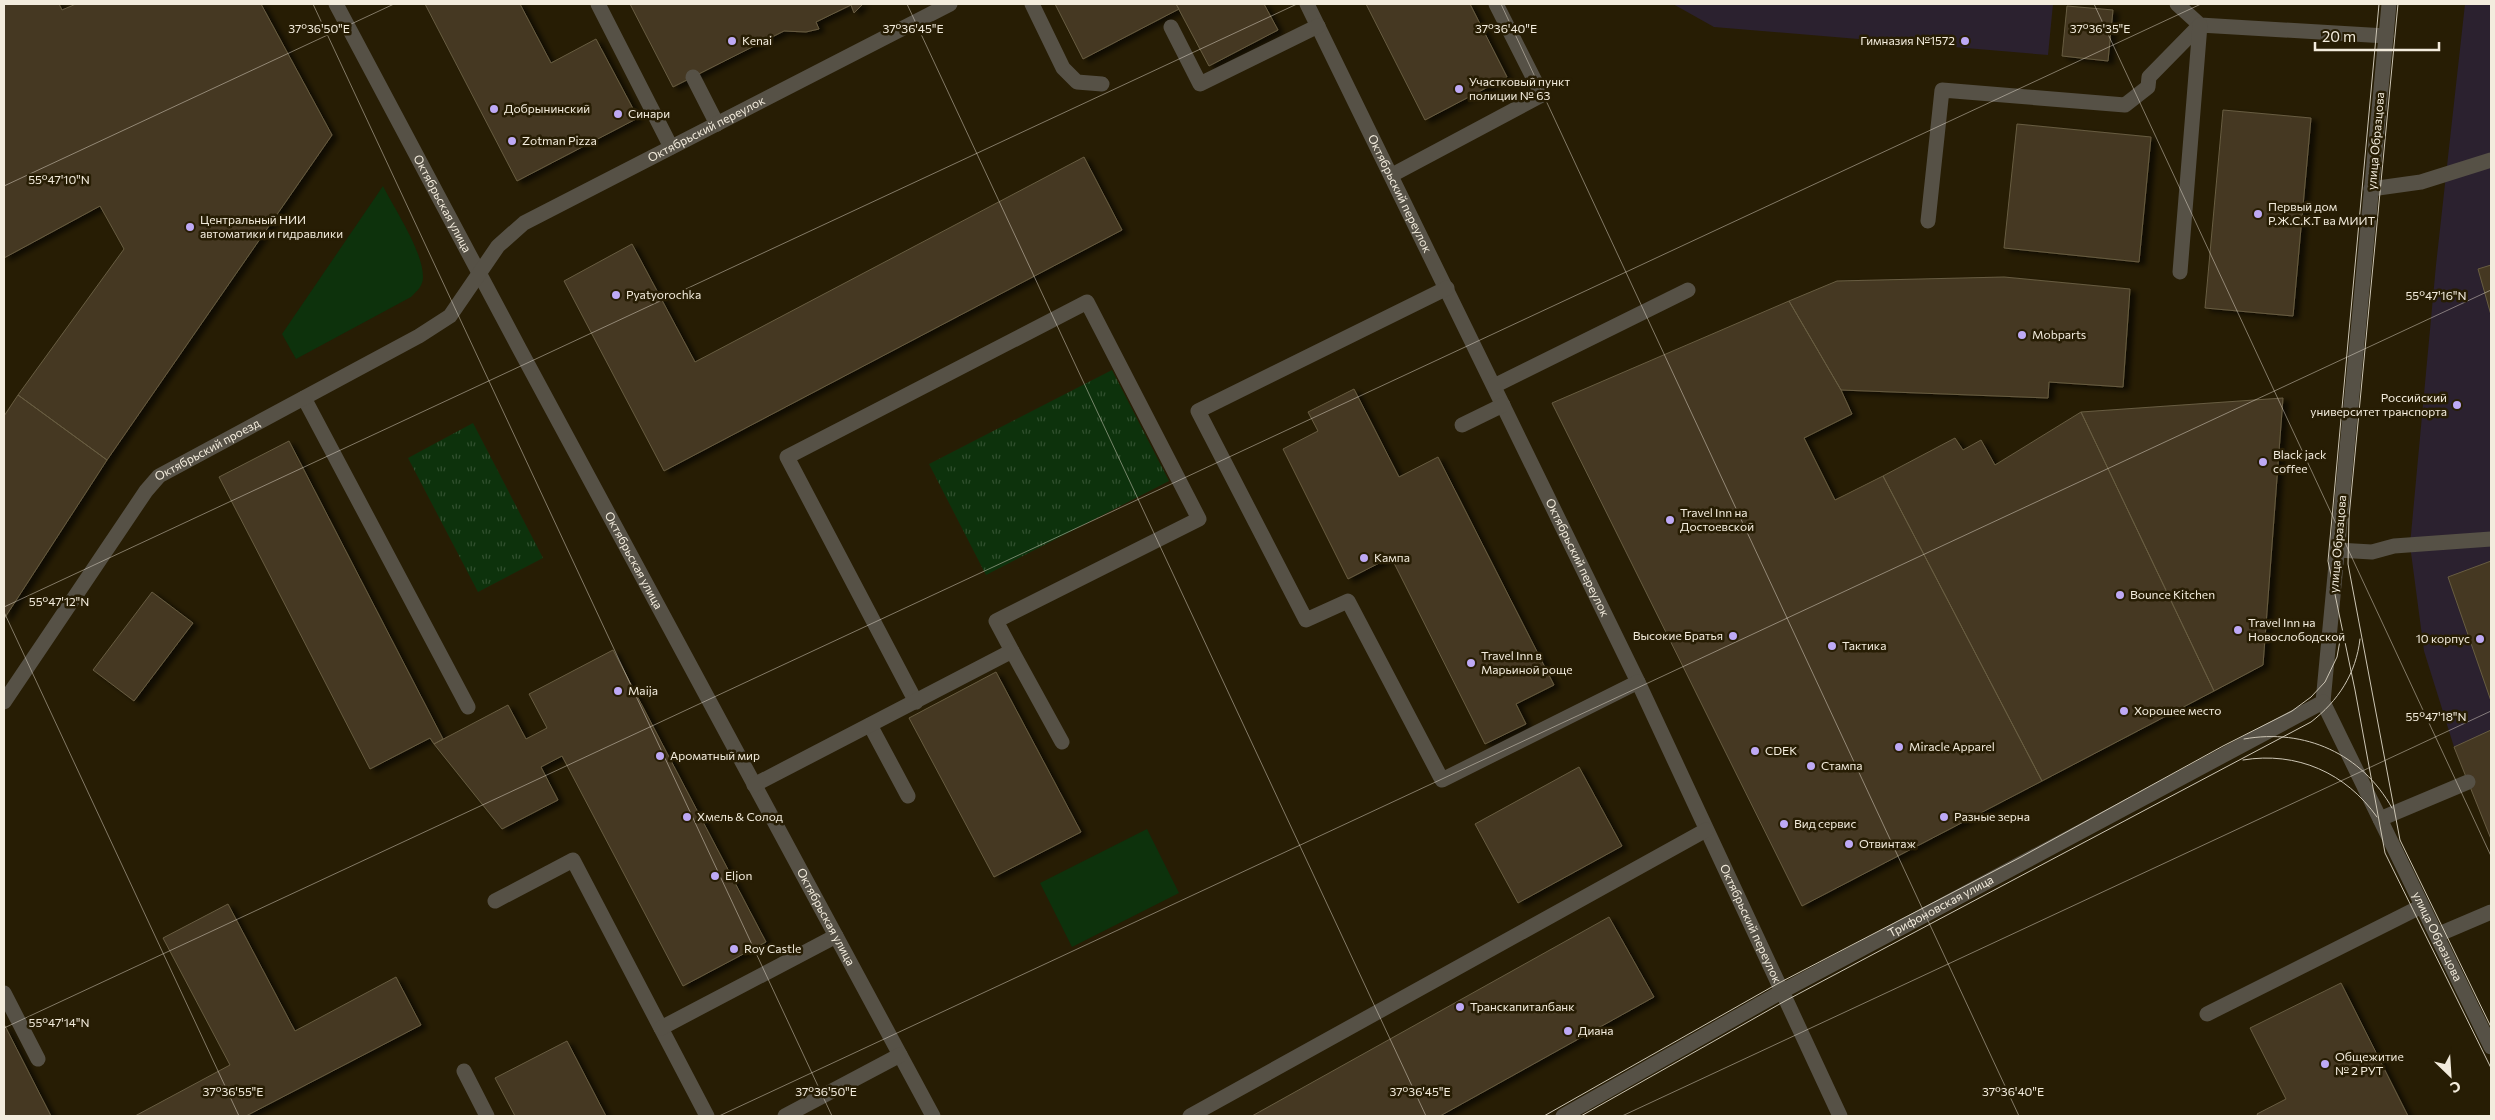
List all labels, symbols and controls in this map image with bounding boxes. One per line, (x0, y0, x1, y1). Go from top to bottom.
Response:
scale bar (2315, 20, 2439, 52)
text: 37°36'50"E (288, 21, 350, 35)
text: 37°36'45"E (882, 21, 944, 35)
text: 37°36'40"E (1475, 21, 1537, 35)
text: 37°36'35"E (2070, 21, 2130, 35)
text: 20 m (2322, 27, 2356, 45)
place label: Kenai (742, 33, 772, 47)
place label: Гимназия №1572 (1860, 33, 1955, 47)
marker: Kenai (726, 35, 738, 47)
marker: Гимназия №1572 (1959, 35, 1971, 47)
place label: Участковый пункт полиции № 63 (1469, 74, 1570, 102)
marker: Участковый пункт полиции № 63 (1453, 83, 1465, 95)
street label: улица Образцова (2364, 91, 2386, 190)
street label: Октябрьский переулок (645, 92, 767, 164)
place label: Добрынинский (504, 101, 590, 115)
marker: Добрынинский (488, 103, 500, 115)
place label: Синари (628, 106, 670, 120)
marker: Синари (612, 108, 624, 120)
street label: Октябрьский переулок (1366, 132, 1435, 255)
place label: Zotman Pizza (522, 133, 597, 147)
marker: Zotman Pizza (506, 135, 518, 147)
street label: Октябрьская улица (411, 152, 475, 254)
text: 55°47'10"N (28, 172, 90, 186)
place label: Первый дом Р.Ж.С.К.Т ва МИИТ (2268, 199, 2376, 227)
marker: Первый дом Р.Ж.С.К.Т ва МИИТ (2252, 208, 2264, 220)
place label: Центральный НИИ автоматики и гидравлики (200, 212, 343, 240)
marker: Центральный НИИ автоматики и гидравлики (184, 221, 196, 233)
place label: Pyatyorochka (626, 287, 701, 301)
text: 55°47'16"N (2405, 288, 2467, 302)
marker: Pyatyorochka (610, 289, 622, 301)
place label: Mobparts (2032, 327, 2086, 341)
marker: Mobparts (2016, 329, 2028, 341)
place label: Российский университет транспорта (2310, 390, 2447, 418)
marker: Российский университет транспорта (2451, 399, 2463, 411)
street label: Октябрьский проезд (152, 415, 262, 483)
place label: Black jack coffee (2273, 447, 2327, 475)
marker: Black jack coffee (2257, 456, 2269, 468)
street label: улица Образцова (2326, 494, 2348, 593)
street label: Октябрьский переулок (1543, 496, 1613, 619)
place label: Travel Inn на Достоевской (1680, 505, 1754, 533)
street label: Октябрьская улица (602, 509, 666, 611)
marker: Travel Inn на Достоевской (1664, 514, 1676, 526)
place label: Кампа (1374, 550, 1410, 564)
marker: Кампа (1358, 552, 1370, 564)
place label: Bounce Kitchen (2130, 587, 2215, 601)
marker: Bounce Kitchen (2114, 589, 2126, 601)
text: 55°47'12"N (29, 594, 89, 608)
place label: Travel Inn на Новослободской (2248, 615, 2345, 643)
marker: Travel Inn на Новослободской (2232, 624, 2244, 636)
place label: Высокие Братья (1633, 628, 1723, 642)
marker: Высокие Братья (1727, 630, 1739, 642)
place label: 10 корпус (2416, 631, 2470, 645)
marker: 10 корпус (2474, 633, 2486, 645)
place label: Тактика (1842, 638, 1886, 652)
marker: Тактика (1826, 640, 1838, 652)
place label: Travel Inn в Марьиной роще (1481, 648, 1573, 676)
marker: Travel Inn в Марьиной роще (1465, 657, 1477, 669)
place label: Maija (628, 683, 658, 697)
marker: Maija (612, 685, 624, 697)
place label: Хорошее место (2134, 703, 2222, 717)
marker: Хорошее место (2118, 705, 2130, 717)
text: 55°47'18"N (2405, 709, 2467, 723)
place label: Miracle Apparel (1909, 739, 1995, 753)
marker: Miracle Apparel (1893, 741, 1905, 753)
place label: CDEK (1765, 743, 1797, 757)
marker: CDEK (1749, 745, 1761, 757)
place label: Ароматный мир (670, 748, 760, 762)
marker: Ароматный мир (654, 750, 666, 762)
place label: Стампа (1821, 758, 1863, 772)
marker: Стампа (1805, 760, 1817, 772)
place label: Хмель & Солод (697, 809, 783, 823)
place label: Разные зерна (1954, 809, 2030, 823)
marker: Хмель & Солод (681, 811, 693, 823)
marker: Разные зерна (1938, 811, 1950, 823)
place label: Вид сервис (1794, 816, 1856, 830)
marker: Вид сервис (1778, 818, 1790, 830)
place label: Отвинтаж (1859, 836, 1916, 850)
marker: Отвинтаж (1843, 838, 1855, 850)
street label: Октябрьский переулок (1718, 861, 1785, 986)
street label: Октябрьская улица (795, 865, 859, 968)
place label: Eljon (725, 868, 752, 882)
marker: Eljon (709, 870, 721, 882)
street label: Трифоновская улица (1885, 872, 1995, 940)
street label: улица Образцова (2410, 889, 2466, 983)
place label: Roy Castle (744, 941, 801, 955)
marker: Roy Castle (728, 943, 740, 955)
place label: Транскапиталбанк (1470, 999, 1575, 1013)
marker: Транскапиталбанк (1454, 1001, 1466, 1013)
text: 55°47'14"N (29, 1015, 90, 1029)
place label: Диана (1578, 1023, 1614, 1037)
marker: Диана (1562, 1025, 1574, 1037)
place label: Общежитие № 2 РУТ (2335, 1049, 2404, 1077)
north arrow (2425, 1050, 2475, 1100)
marker: Общежитие № 2 РУТ (2319, 1058, 2331, 1070)
text: С (2448, 1078, 2464, 1097)
text: 37°36'55"E (203, 1084, 263, 1098)
text: 37°36'50"E (795, 1084, 857, 1098)
text: 37°36'45"E (1389, 1084, 1451, 1098)
text: 37°36'40"E (1982, 1084, 2044, 1098)

